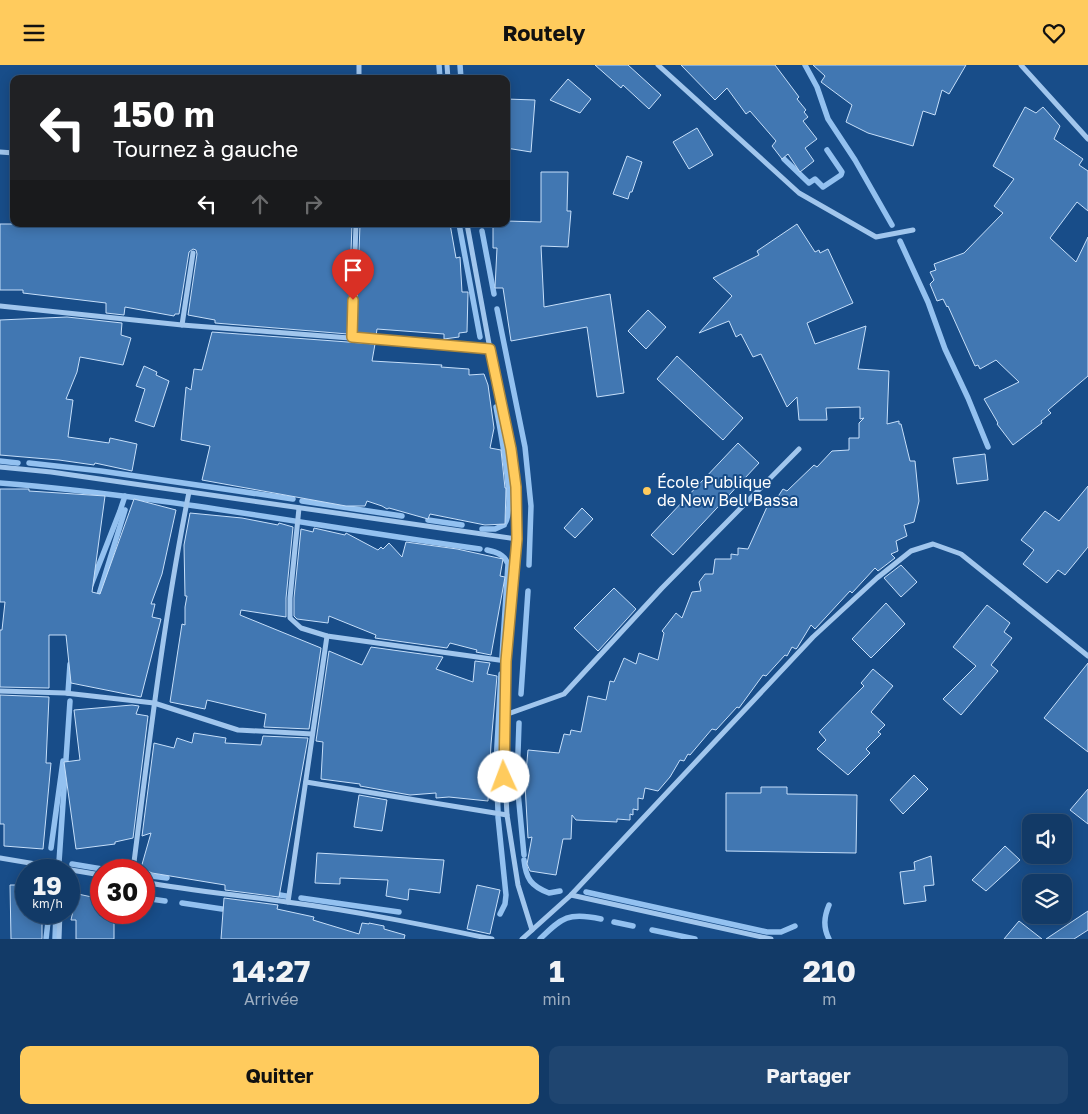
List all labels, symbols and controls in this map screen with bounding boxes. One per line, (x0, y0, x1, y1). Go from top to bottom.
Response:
icon: menu (20, 19, 48, 47)
text: Routely (502, 19, 586, 46)
icon: heart (1040, 19, 1068, 47)
text: 150 m (113, 93, 215, 135)
icon: left (30, 95, 95, 160)
text: Tournez à gauche (113, 135, 298, 162)
icon: left (193, 190, 221, 218)
icon: ahead (246, 190, 274, 218)
icon: right (299, 190, 327, 218)
pin (332, 249, 374, 300)
icon: arrive (339, 256, 367, 284)
place label: École Publique de New Bell Bassa (657, 472, 798, 510)
marker: École Publique de New Bell Bassa (641, 485, 653, 497)
position arrow (477, 750, 529, 802)
map controls (1022, 814, 1072, 924)
button: sound (1022, 814, 1072, 864)
speed limit sign: 30 (90, 859, 155, 924)
text: 19 (33, 870, 62, 901)
button: layers (1022, 874, 1072, 924)
text: km/h (32, 896, 63, 911)
text: 14:27 (232, 953, 310, 989)
text: 1 (549, 953, 564, 989)
text: 210 (803, 953, 856, 989)
text: Arrivée (244, 989, 299, 1009)
text: min (542, 989, 571, 1009)
text: m (822, 989, 836, 1009)
button: Quitter (20, 1046, 539, 1104)
button: Partager (549, 1046, 1068, 1104)

